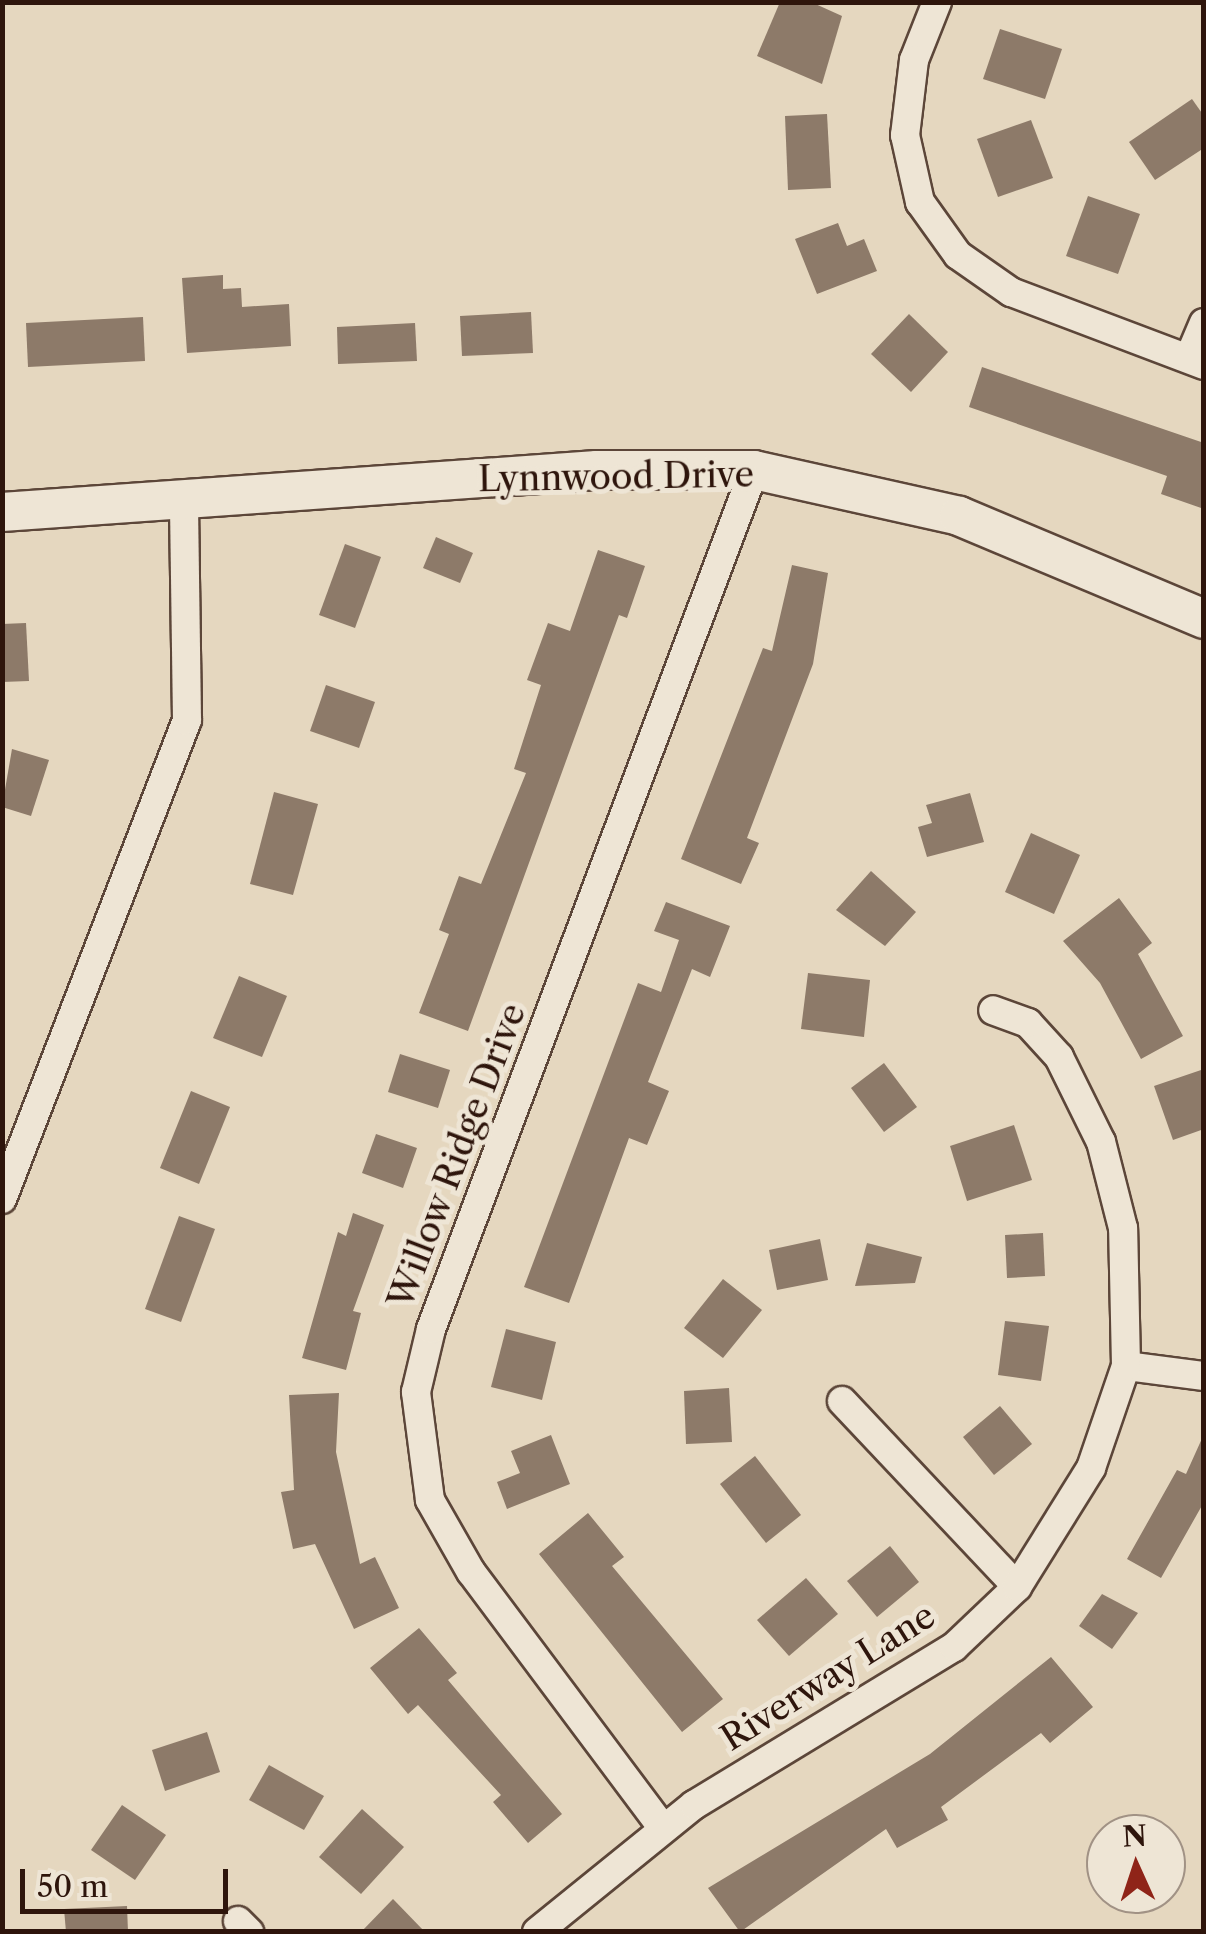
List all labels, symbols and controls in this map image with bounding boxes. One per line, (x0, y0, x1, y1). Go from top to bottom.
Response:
street label: Lynnwood Drive (478, 454, 754, 500)
street label: Willow Ridge Drive (379, 997, 535, 1315)
street label: Riverway Lane (713, 1594, 943, 1760)
north arrow (1086, 1814, 1186, 1914)
text: N (1121, 1818, 1148, 1854)
scale bar (25, 1849, 232, 1911)
text: 50 m (37, 1868, 108, 1905)

